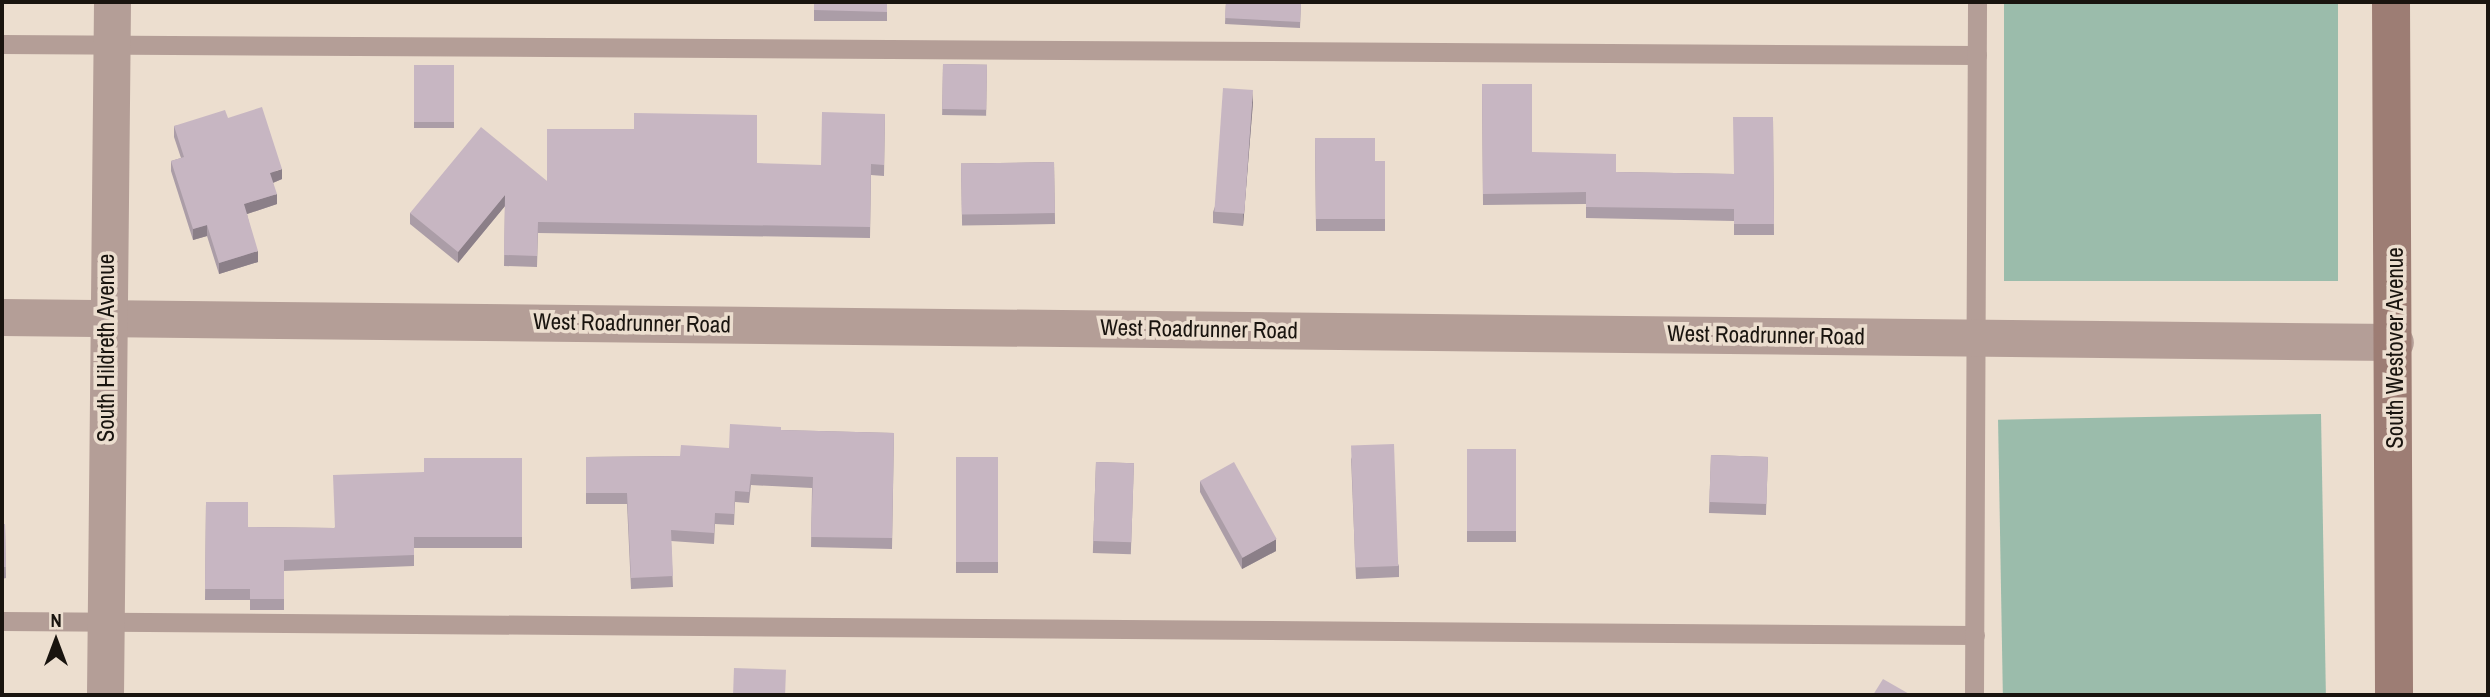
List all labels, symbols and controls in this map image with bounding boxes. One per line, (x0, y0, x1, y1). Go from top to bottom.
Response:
street label: South Westover Avenue (2381, 247, 2409, 449)
street label: South Hildreth Avenue (92, 253, 120, 443)
street label: West Roadrunner Road (533, 307, 731, 339)
street label: West Roadrunner Road (1100, 313, 1298, 345)
street label: West Roadrunner Road (1667, 319, 1865, 351)
north arrow (21, 606, 91, 676)
text: N (50, 607, 62, 633)

